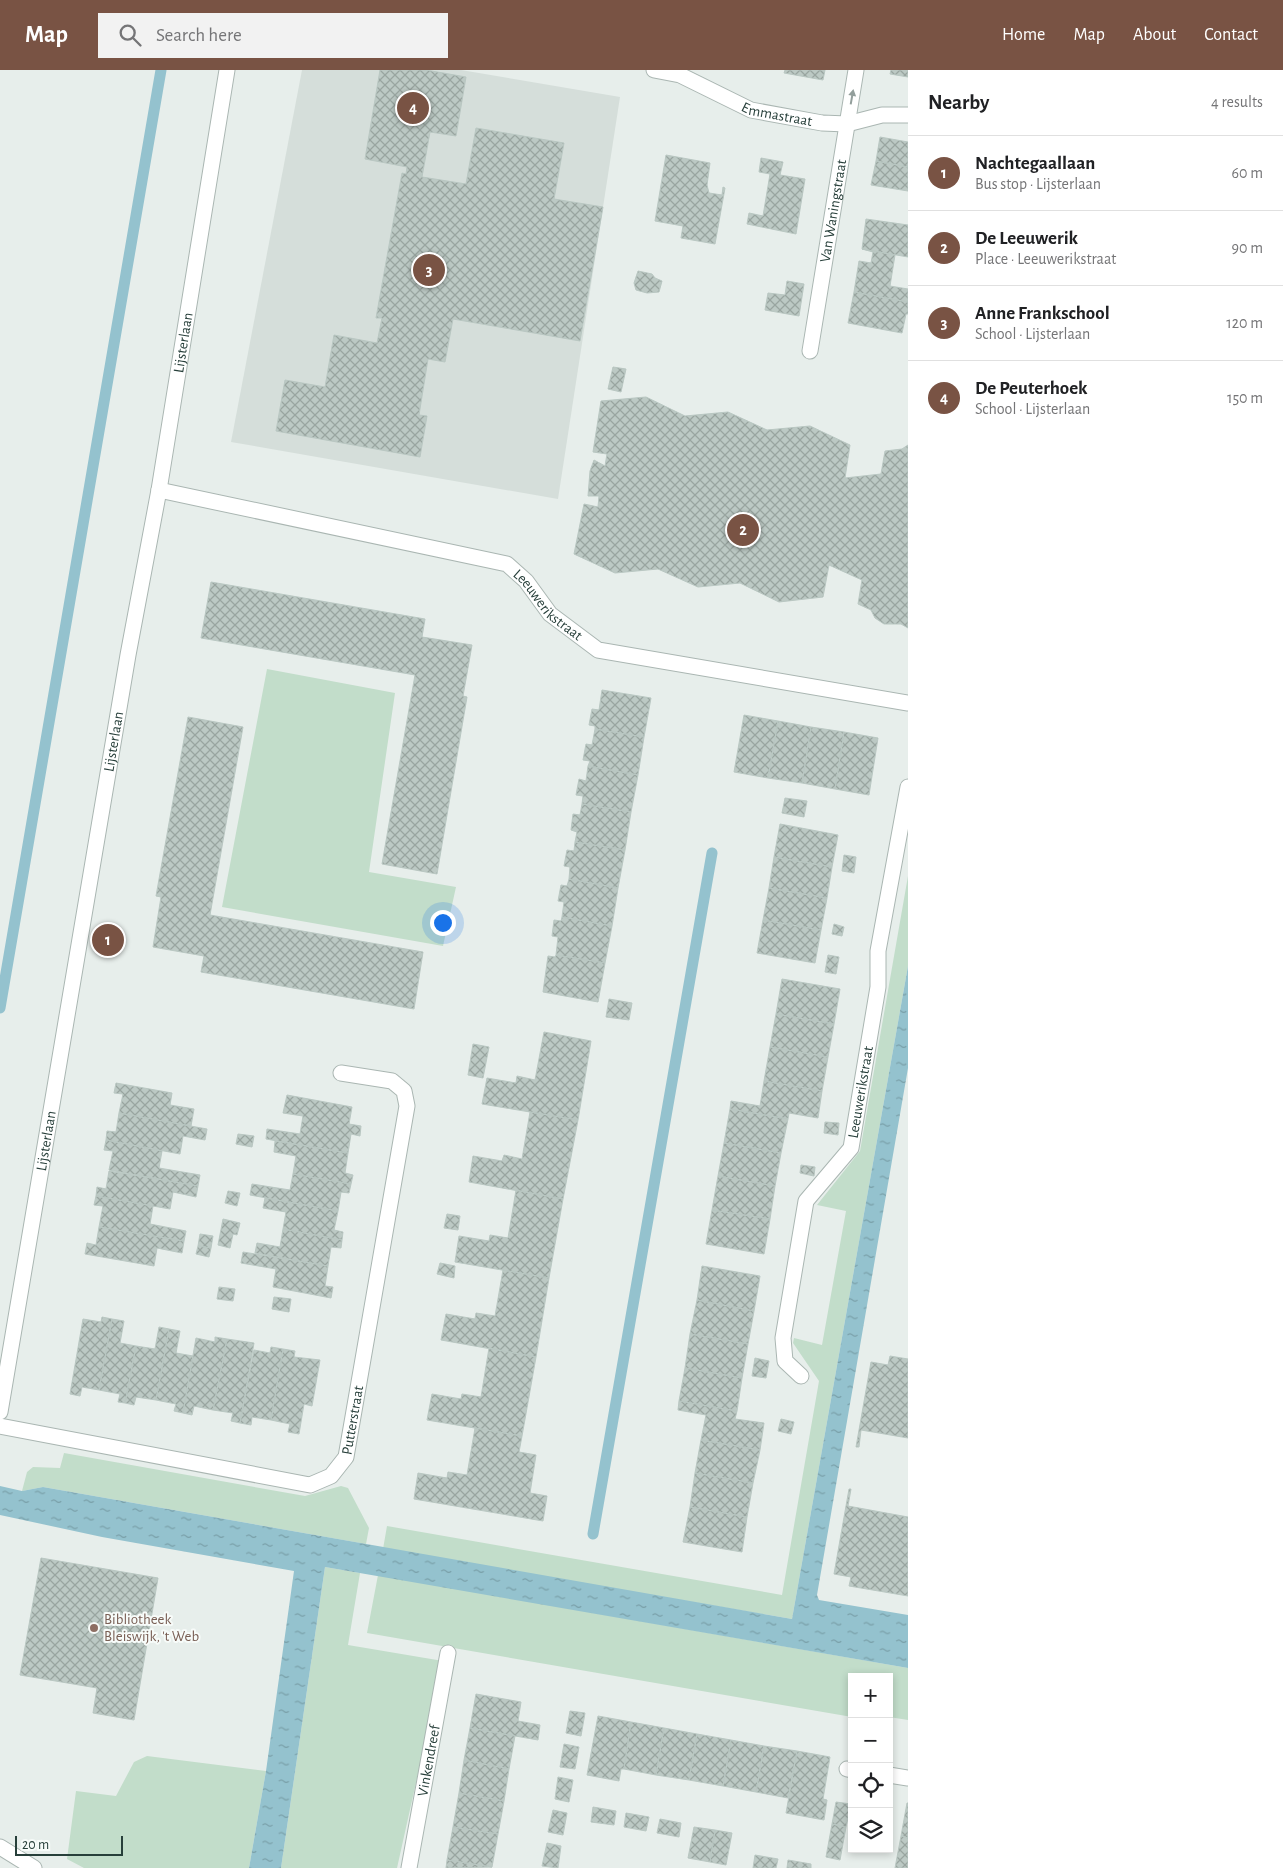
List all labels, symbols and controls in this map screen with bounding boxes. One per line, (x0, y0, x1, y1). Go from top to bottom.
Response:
search box (98, 13, 448, 58)
icon: search (116, 21, 144, 49)
text: Map (25, 23, 68, 47)
text: Search here (156, 26, 242, 45)
text: Home (1002, 26, 1045, 44)
text: Map (1073, 26, 1105, 44)
text: About (1133, 26, 1176, 44)
text: Contact (1204, 26, 1258, 44)
pin: 4 (397, 89, 429, 127)
one-way arrow (848, 89, 856, 105)
text: Nearby (928, 92, 989, 113)
text: 4 results (1211, 94, 1263, 110)
street label: Emmastraat (739, 100, 814, 129)
text: Nachtegaallaan (975, 154, 1095, 173)
street label: Van Waningstraat (818, 158, 849, 264)
text: 1 (941, 165, 947, 181)
text: 60 m (1232, 165, 1263, 181)
text: Bus stop · Lijsterlaan (975, 176, 1101, 192)
text: De Leeuwerik (975, 229, 1078, 248)
text: 2 (940, 240, 948, 256)
text: 90 m (1232, 240, 1263, 256)
pin: 3 (413, 251, 445, 289)
text: Place · Leeuwerikstraat (975, 251, 1116, 267)
text: Anne Frankschool (975, 304, 1110, 323)
street label: Lijsterlaan (171, 311, 196, 374)
text: 3 (941, 315, 947, 331)
text: 120 m (1226, 315, 1263, 331)
text: School · Lijsterlaan (975, 326, 1090, 342)
text: De Peuterhoek (975, 379, 1088, 398)
text: 4 (940, 390, 948, 406)
text: 150 m (1227, 390, 1263, 406)
text: School · Lijsterlaan (975, 401, 1090, 417)
pin: 2 (727, 511, 759, 549)
street label: Leeuwerikstraat (510, 567, 585, 644)
street label: Lijsterlaan (101, 710, 126, 773)
your location (430, 910, 456, 936)
pin: 1 (92, 921, 124, 959)
street label: Leeuwerikstraat (846, 1045, 876, 1140)
street label: Lijsterlaan (34, 1110, 59, 1172)
street label: Putterstraat (339, 1384, 366, 1456)
place label: Bibliotheek Bleiswijk, 't Web (104, 1612, 199, 1644)
marker: Bibliotheek Bleiswijk, 't Web (88, 1622, 100, 1634)
map controls (848, 1673, 893, 1853)
button: + (848, 1673, 893, 1718)
button: − (848, 1718, 893, 1763)
street label: Vinkendreef (415, 1723, 443, 1798)
button: locate (848, 1763, 893, 1808)
button: layers (848, 1808, 893, 1853)
scale bar (15, 1833, 122, 1856)
text: 20 m (22, 1838, 49, 1852)

